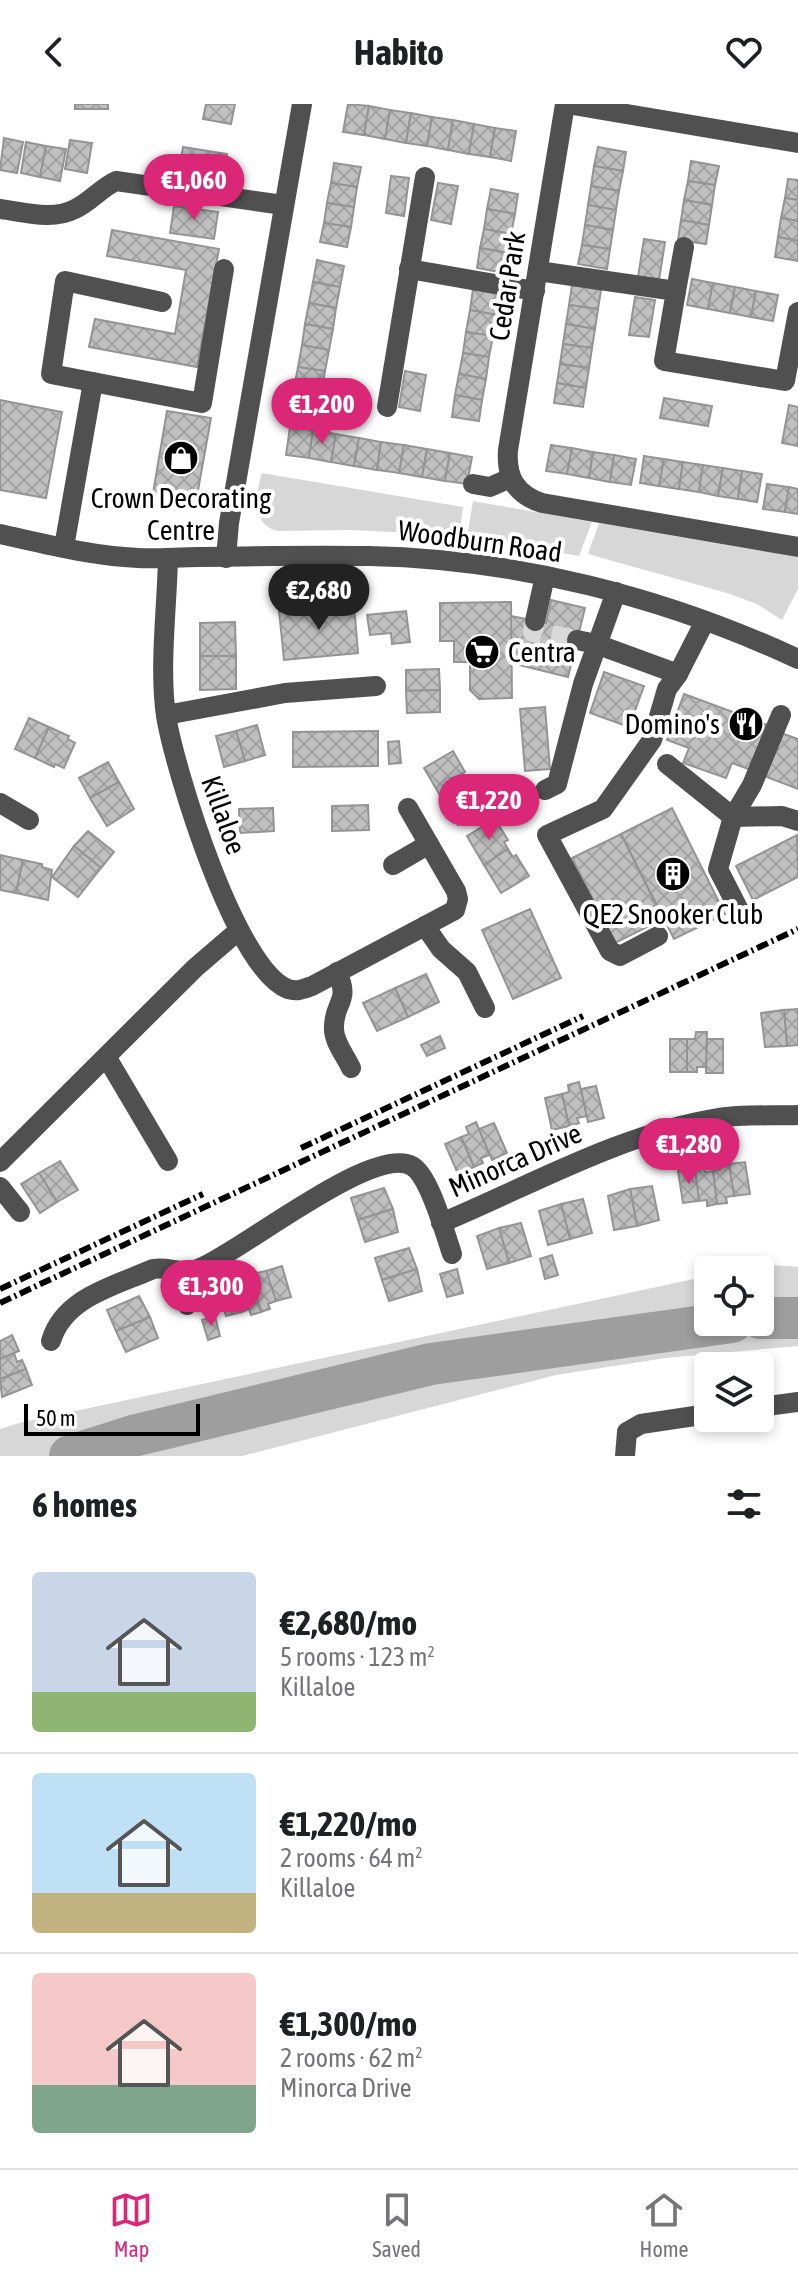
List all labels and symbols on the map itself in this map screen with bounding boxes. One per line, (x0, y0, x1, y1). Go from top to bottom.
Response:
pin: €1,060 (129, 154, 259, 222)
street label: Cedar Park (483, 229, 531, 343)
pin: €1,200 (257, 378, 387, 446)
shop icon: Crown Decorating Centre (162, 439, 200, 477)
place label: Crown Decorating Centre (91, 482, 271, 546)
street label: Woodburn Road (396, 514, 564, 568)
pin: €2,680 (254, 564, 384, 632)
supermarket icon: Centra (463, 633, 501, 671)
place label: Centra (508, 636, 576, 668)
restaurant icon: Domino's (727, 705, 765, 743)
place label: Domino's (624, 708, 720, 740)
street label: Killaloe (195, 771, 253, 859)
pin: €1,220 (424, 774, 554, 842)
building icon: QE2 Snooker Club (654, 855, 692, 893)
place label: QE2 Snooker Club (583, 898, 763, 930)
street label: Minorca Drive (444, 1117, 586, 1203)
pin: €1,280 (624, 1118, 754, 1186)
pin: €1,300 (146, 1260, 276, 1328)
scale bar (24, 1400, 200, 1436)

